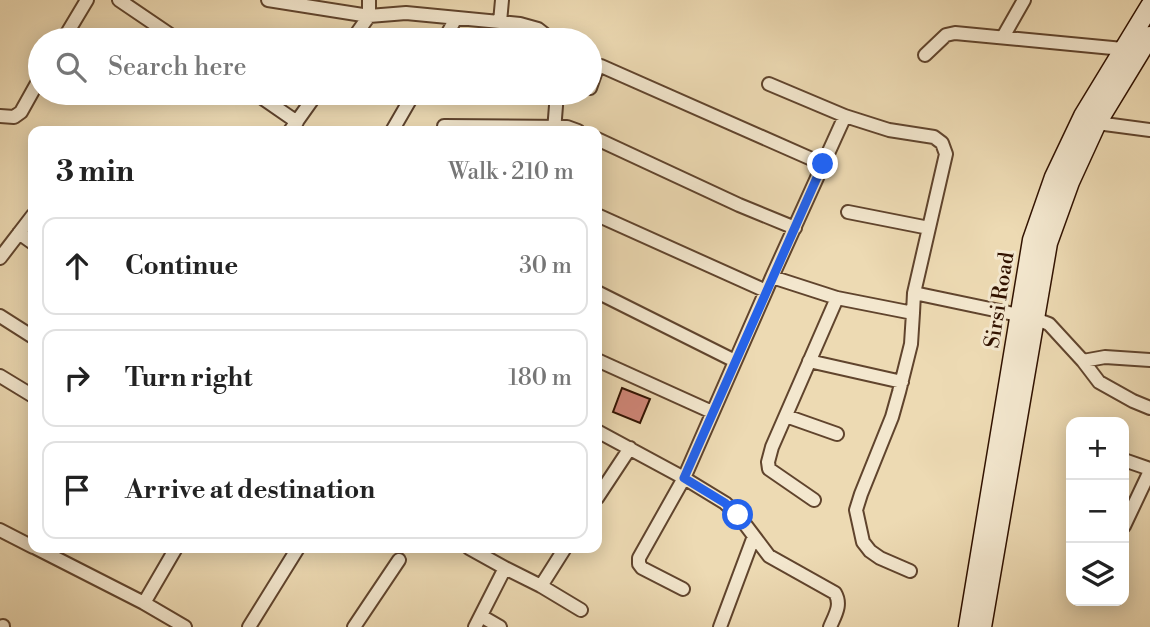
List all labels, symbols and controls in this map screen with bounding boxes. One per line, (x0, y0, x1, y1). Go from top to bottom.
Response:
search box (28, 28, 602, 105)
icon: search (52, 48, 90, 86)
text: Search here (108, 51, 247, 83)
route end (807, 148, 838, 179)
text: 3 min (56, 153, 134, 191)
text: Walk · 210 m (448, 158, 574, 186)
icon: ahead (58, 247, 96, 285)
text: Continue (125, 250, 238, 282)
street label: Sirsi Road (980, 250, 1020, 350)
text: 30 m (519, 252, 572, 280)
icon: right (58, 359, 96, 397)
text: Turn right (125, 362, 253, 394)
text: 180 m (508, 364, 572, 392)
map controls (1066, 417, 1129, 606)
button: + (1066, 417, 1129, 480)
icon: arrive (58, 471, 96, 509)
text: Arrive at destination (125, 474, 375, 506)
button: − (1066, 480, 1129, 543)
route start (722, 499, 753, 530)
button: layers (1066, 543, 1129, 606)

